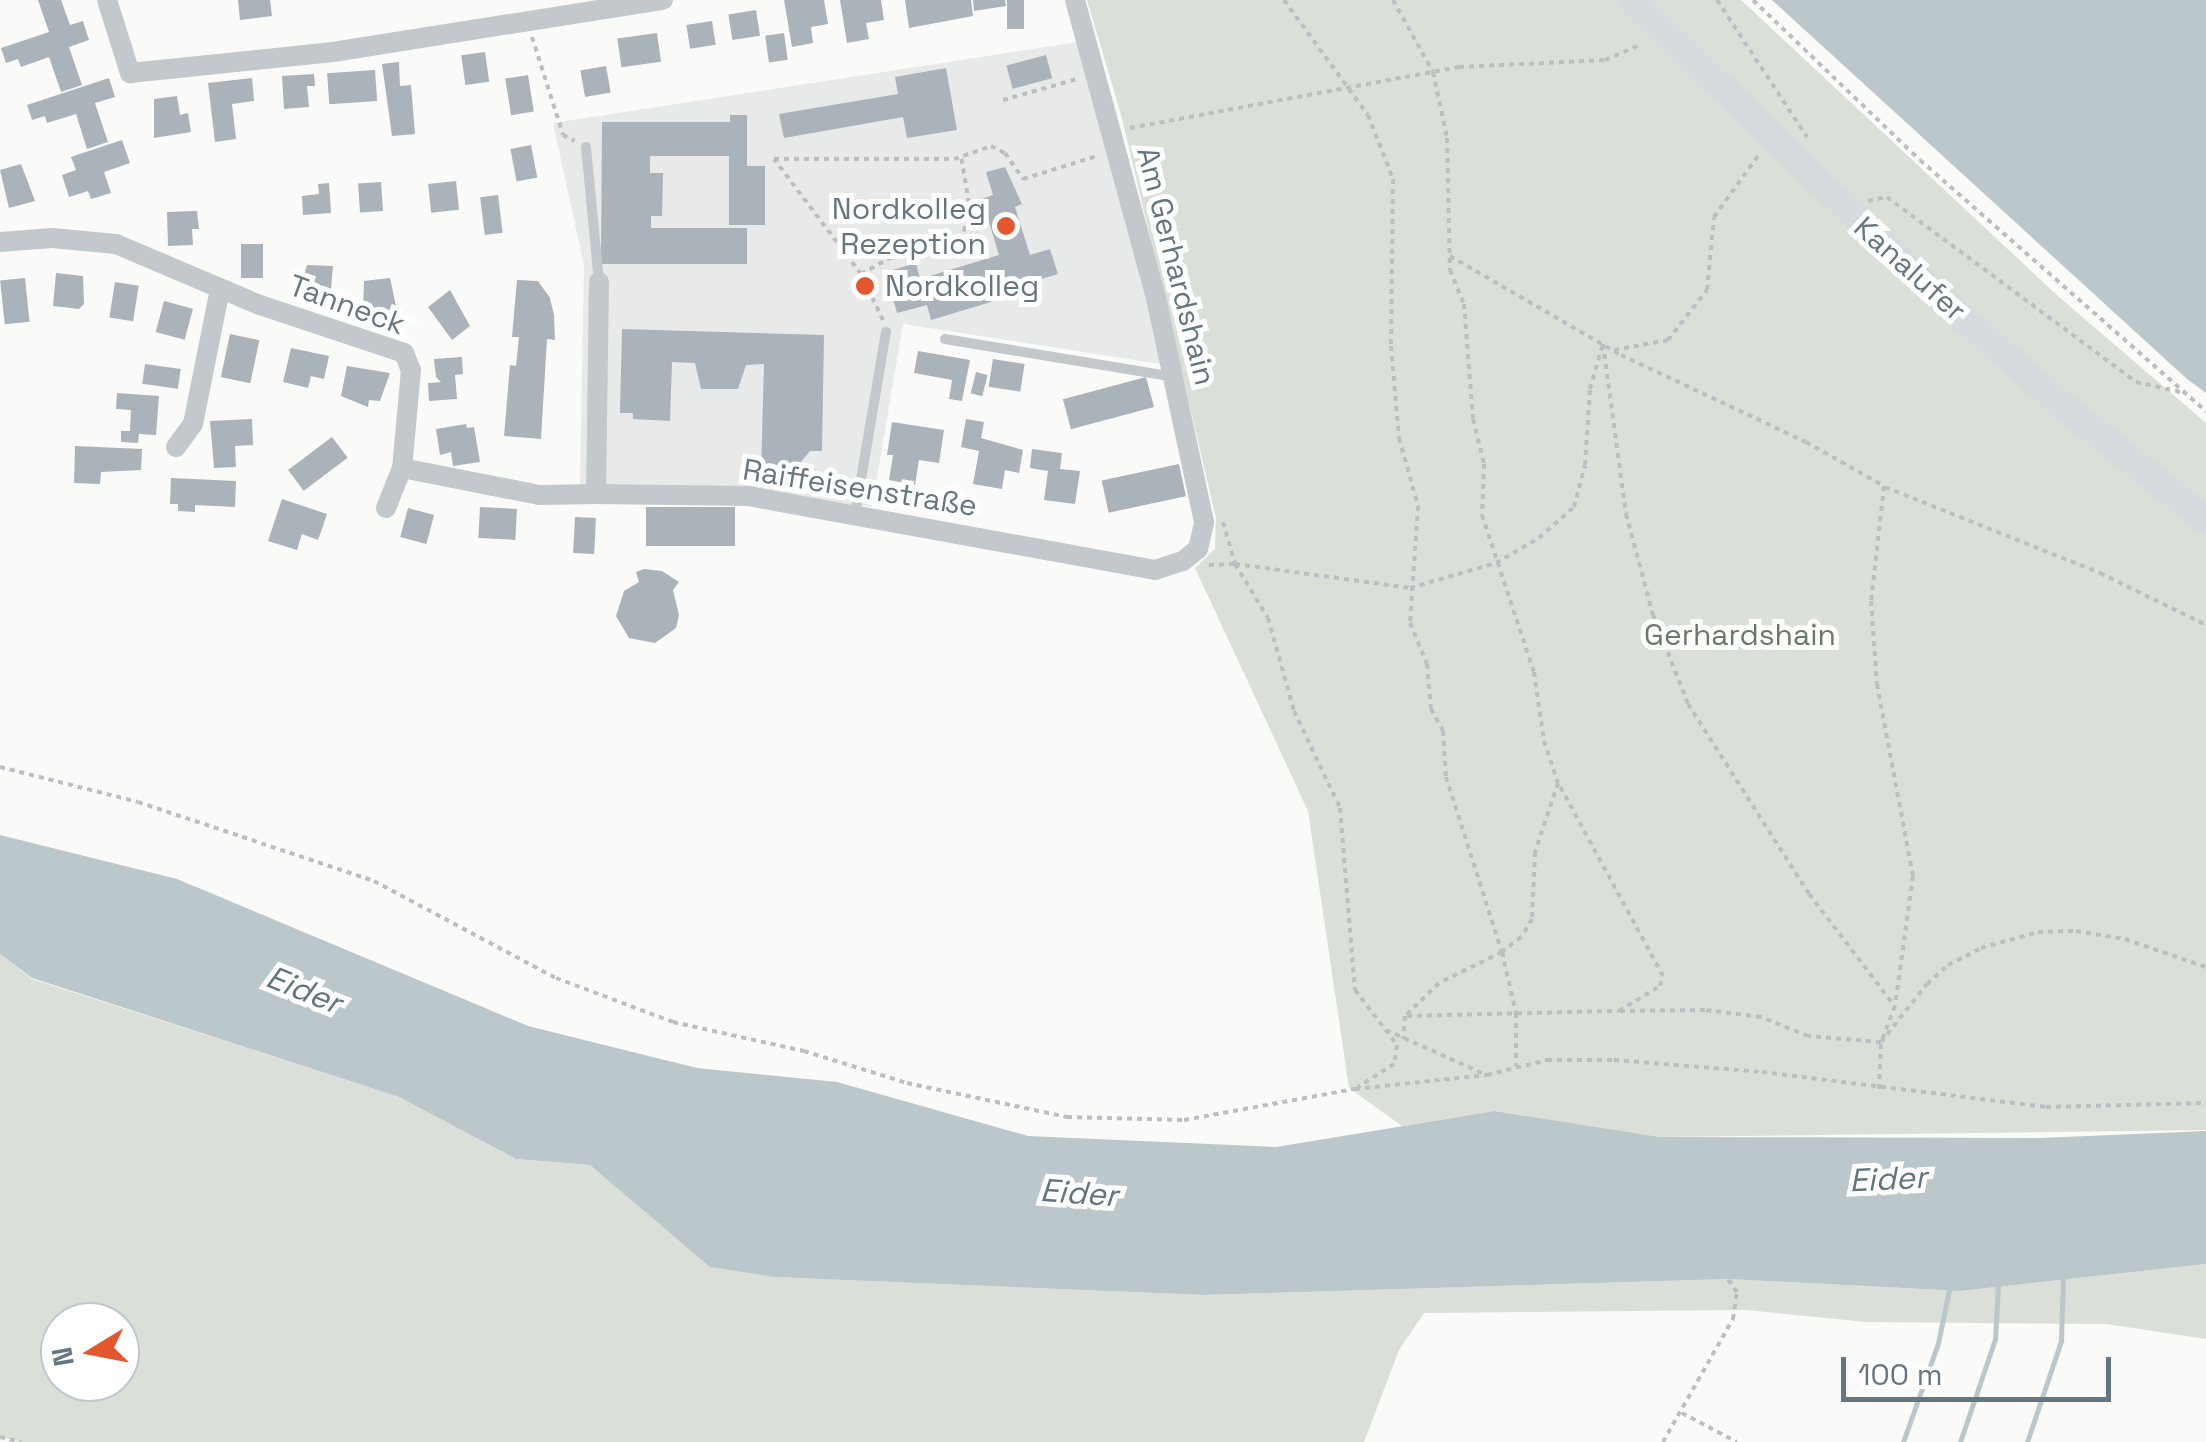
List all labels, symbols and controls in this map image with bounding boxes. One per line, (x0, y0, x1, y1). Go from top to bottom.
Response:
street label: Am Gerhardshain (1129, 143, 1223, 389)
place label: Nordkolleg Rezeption (832, 191, 986, 262)
street label: Kanalufer (1846, 209, 1974, 329)
marker: Nordkolleg Rezeption (995, 215, 1017, 237)
street label: Tanneck (284, 267, 410, 343)
place label: Nordkolleg (885, 268, 1039, 304)
marker: Nordkolleg (854, 275, 876, 297)
street label: Raiffeisenstraße (740, 452, 980, 524)
park label: Gerhardshain (1644, 617, 1836, 653)
water label: Eider (261, 958, 347, 1022)
water label: Eider (1848, 1158, 1928, 1200)
water label: Eider (1039, 1171, 1119, 1215)
north arrow (40, 1302, 140, 1402)
scale bar (1846, 1337, 2116, 1399)
text: N (43, 1345, 82, 1369)
text: 100 m (1858, 1355, 1943, 1394)

